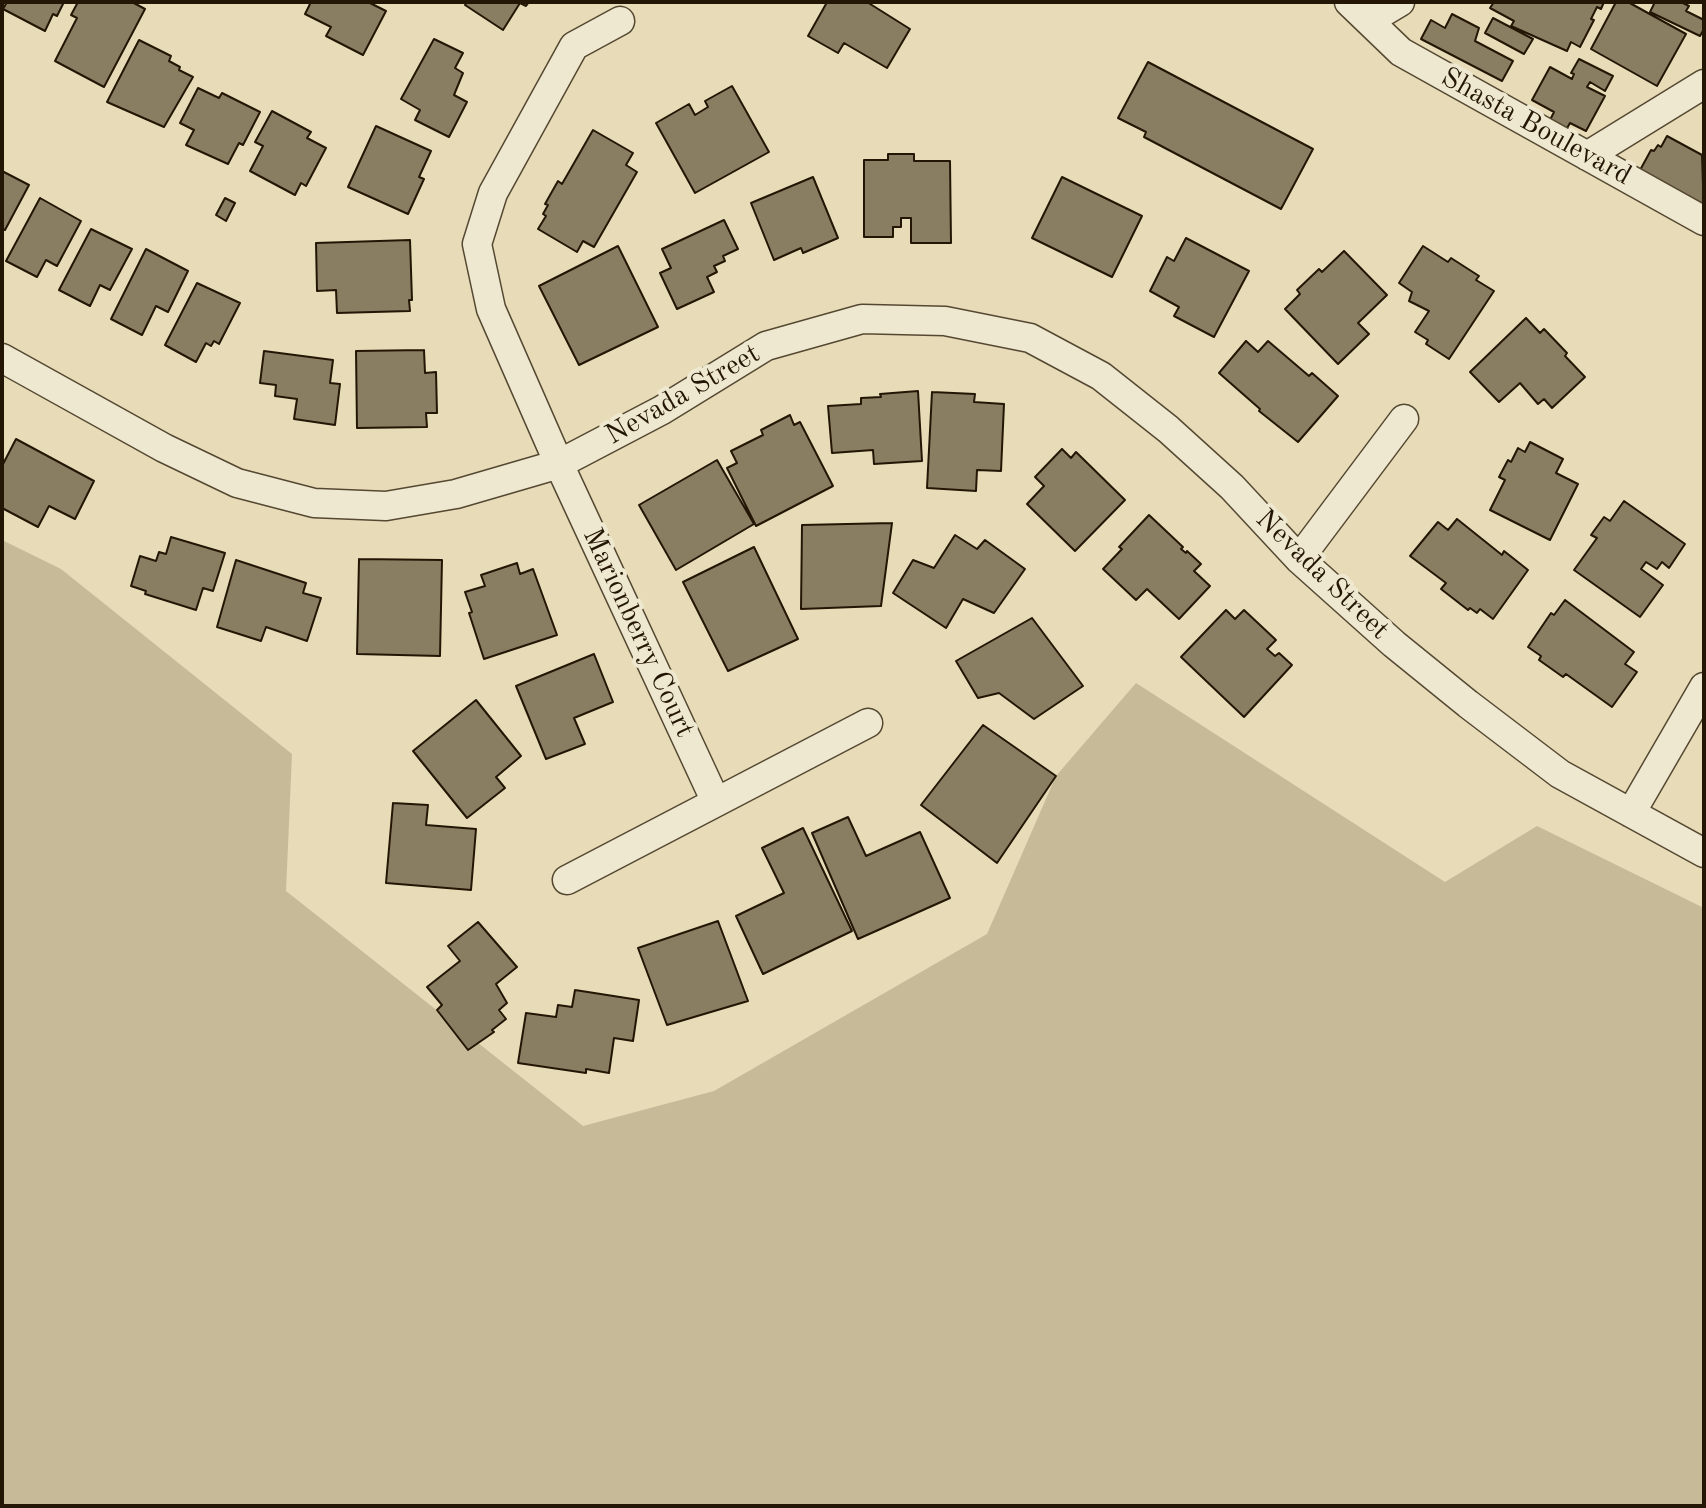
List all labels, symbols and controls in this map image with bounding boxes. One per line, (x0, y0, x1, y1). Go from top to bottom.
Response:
street label: Shasta Boulevard (1435, 61, 1637, 193)
street label: Nevada Street (600, 337, 766, 453)
street label: Nevada Street (1248, 503, 1396, 647)
street label: Marionberry Court (575, 523, 701, 743)

